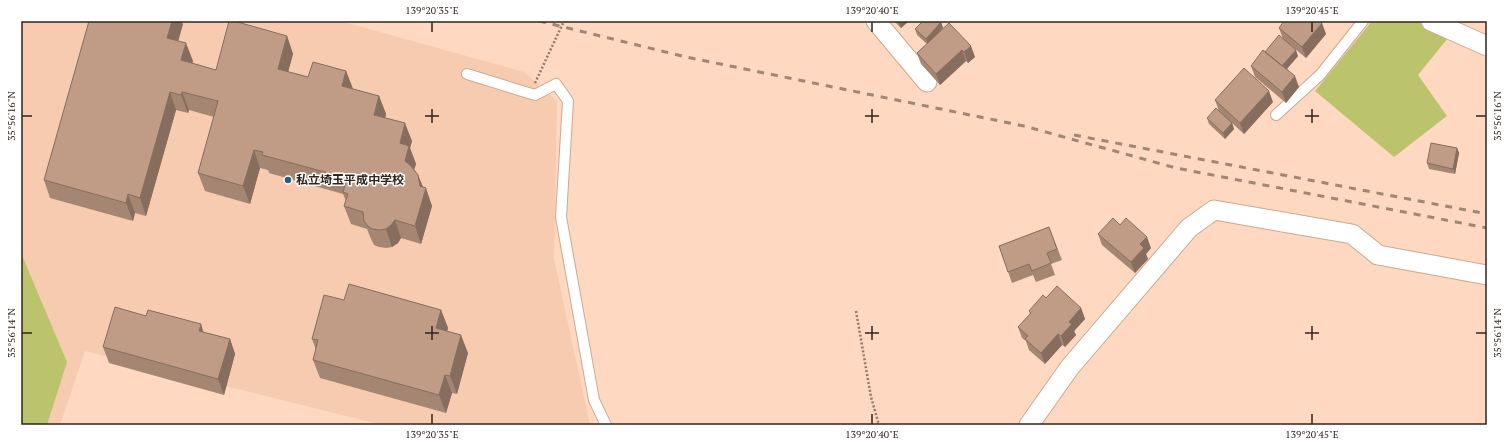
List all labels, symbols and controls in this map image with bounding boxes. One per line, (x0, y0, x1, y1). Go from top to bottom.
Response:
text: 139°20'35"E (405, 4, 459, 17)
text: 139°20'40"E (845, 4, 899, 17)
text: 139°20'45"E (1285, 4, 1339, 17)
text: 35°56'16"N (5, 91, 18, 141)
text: 35°56'16"N (1491, 91, 1504, 141)
place label: 私立埼玉平成中学校 (296, 172, 404, 187)
marker: 私立埼玉平成中学校 (283, 175, 293, 185)
text: 35°56'14"N (5, 308, 18, 358)
text: 35°56'14"N (1491, 308, 1504, 358)
text: 139°20'35"E (405, 428, 459, 441)
text: 139°20'40"E (845, 428, 899, 441)
text: 139°20'45"E (1285, 428, 1339, 441)

